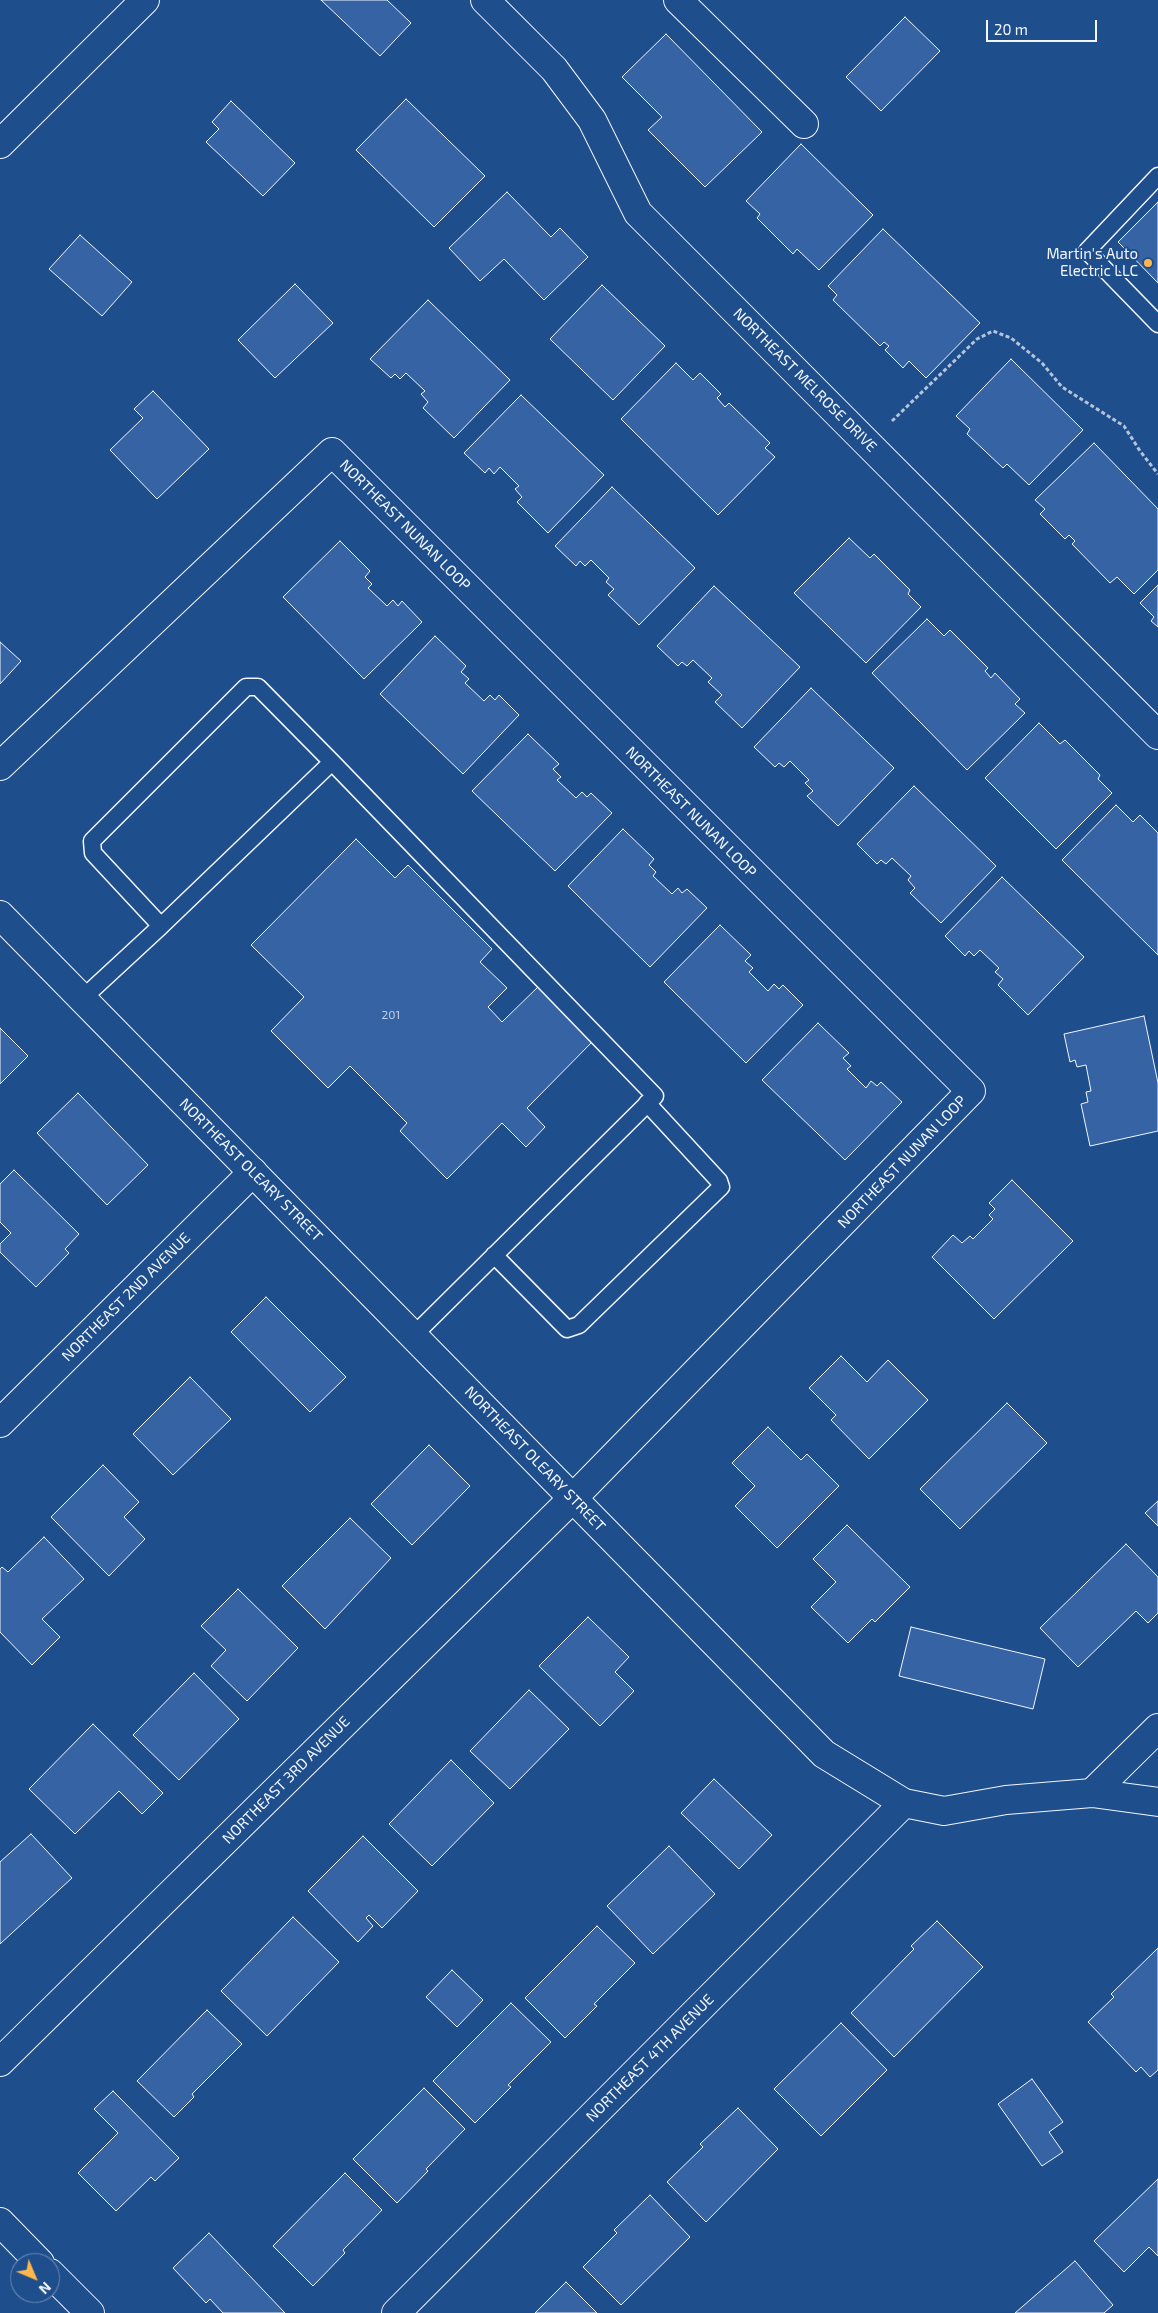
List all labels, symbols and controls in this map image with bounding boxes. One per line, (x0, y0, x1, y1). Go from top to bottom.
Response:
scale bar (988, 10, 1099, 42)
text: 20 m (994, 20, 1028, 38)
place label: Martin's Auto Electric LLC (1046, 245, 1138, 280)
marker: Martin's Auto Electric LLC (1142, 257, 1154, 269)
street label: NORTHEAST MELROSE DRIVE (729, 304, 881, 456)
street label: NORTHEAST NUNAN LOOP (336, 456, 474, 594)
street label: NORTHEAST NUNAN LOOP (622, 743, 760, 881)
house number: 201 (382, 1008, 400, 1022)
street label: NORTHEAST NUNAN LOOP (834, 1092, 970, 1232)
street label: NORTHEAST OLEARY STREET (176, 1095, 326, 1245)
street label: NORTHEAST 2ND AVENUE (58, 1229, 194, 1365)
street label: NORTHEAST OLEARY STREET (461, 1383, 609, 1535)
street label: NORTHEAST 3RD AVENUE (219, 1713, 353, 1847)
street label: NORTHEAST 4TH AVENUE (582, 1990, 718, 2126)
north arrow (10, 2253, 60, 2303)
text: N (36, 2279, 55, 2298)

